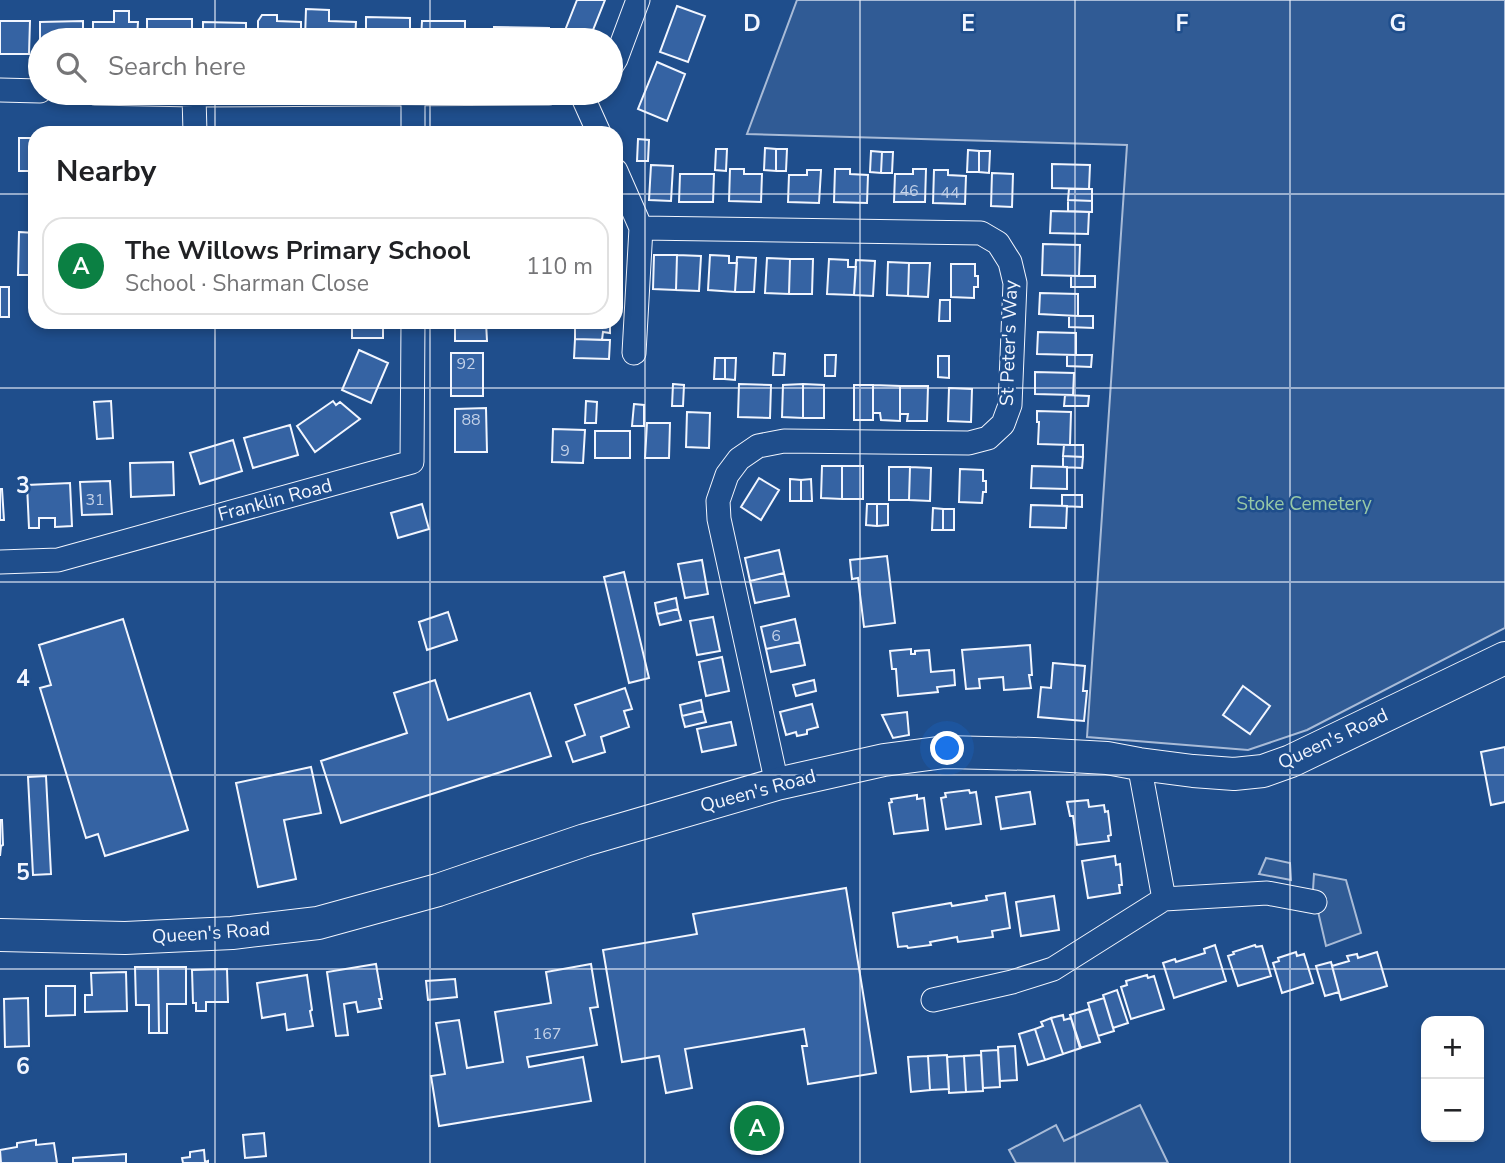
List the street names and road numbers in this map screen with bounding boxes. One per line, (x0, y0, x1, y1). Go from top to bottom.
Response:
street label: St Peter's Way (994, 279, 1024, 406)
street label: Franklin Road (215, 472, 335, 528)
street label: Queen's Road (1274, 702, 1392, 776)
street label: Queen's Road (697, 763, 819, 819)
street label: Queen's Road (151, 916, 271, 950)

